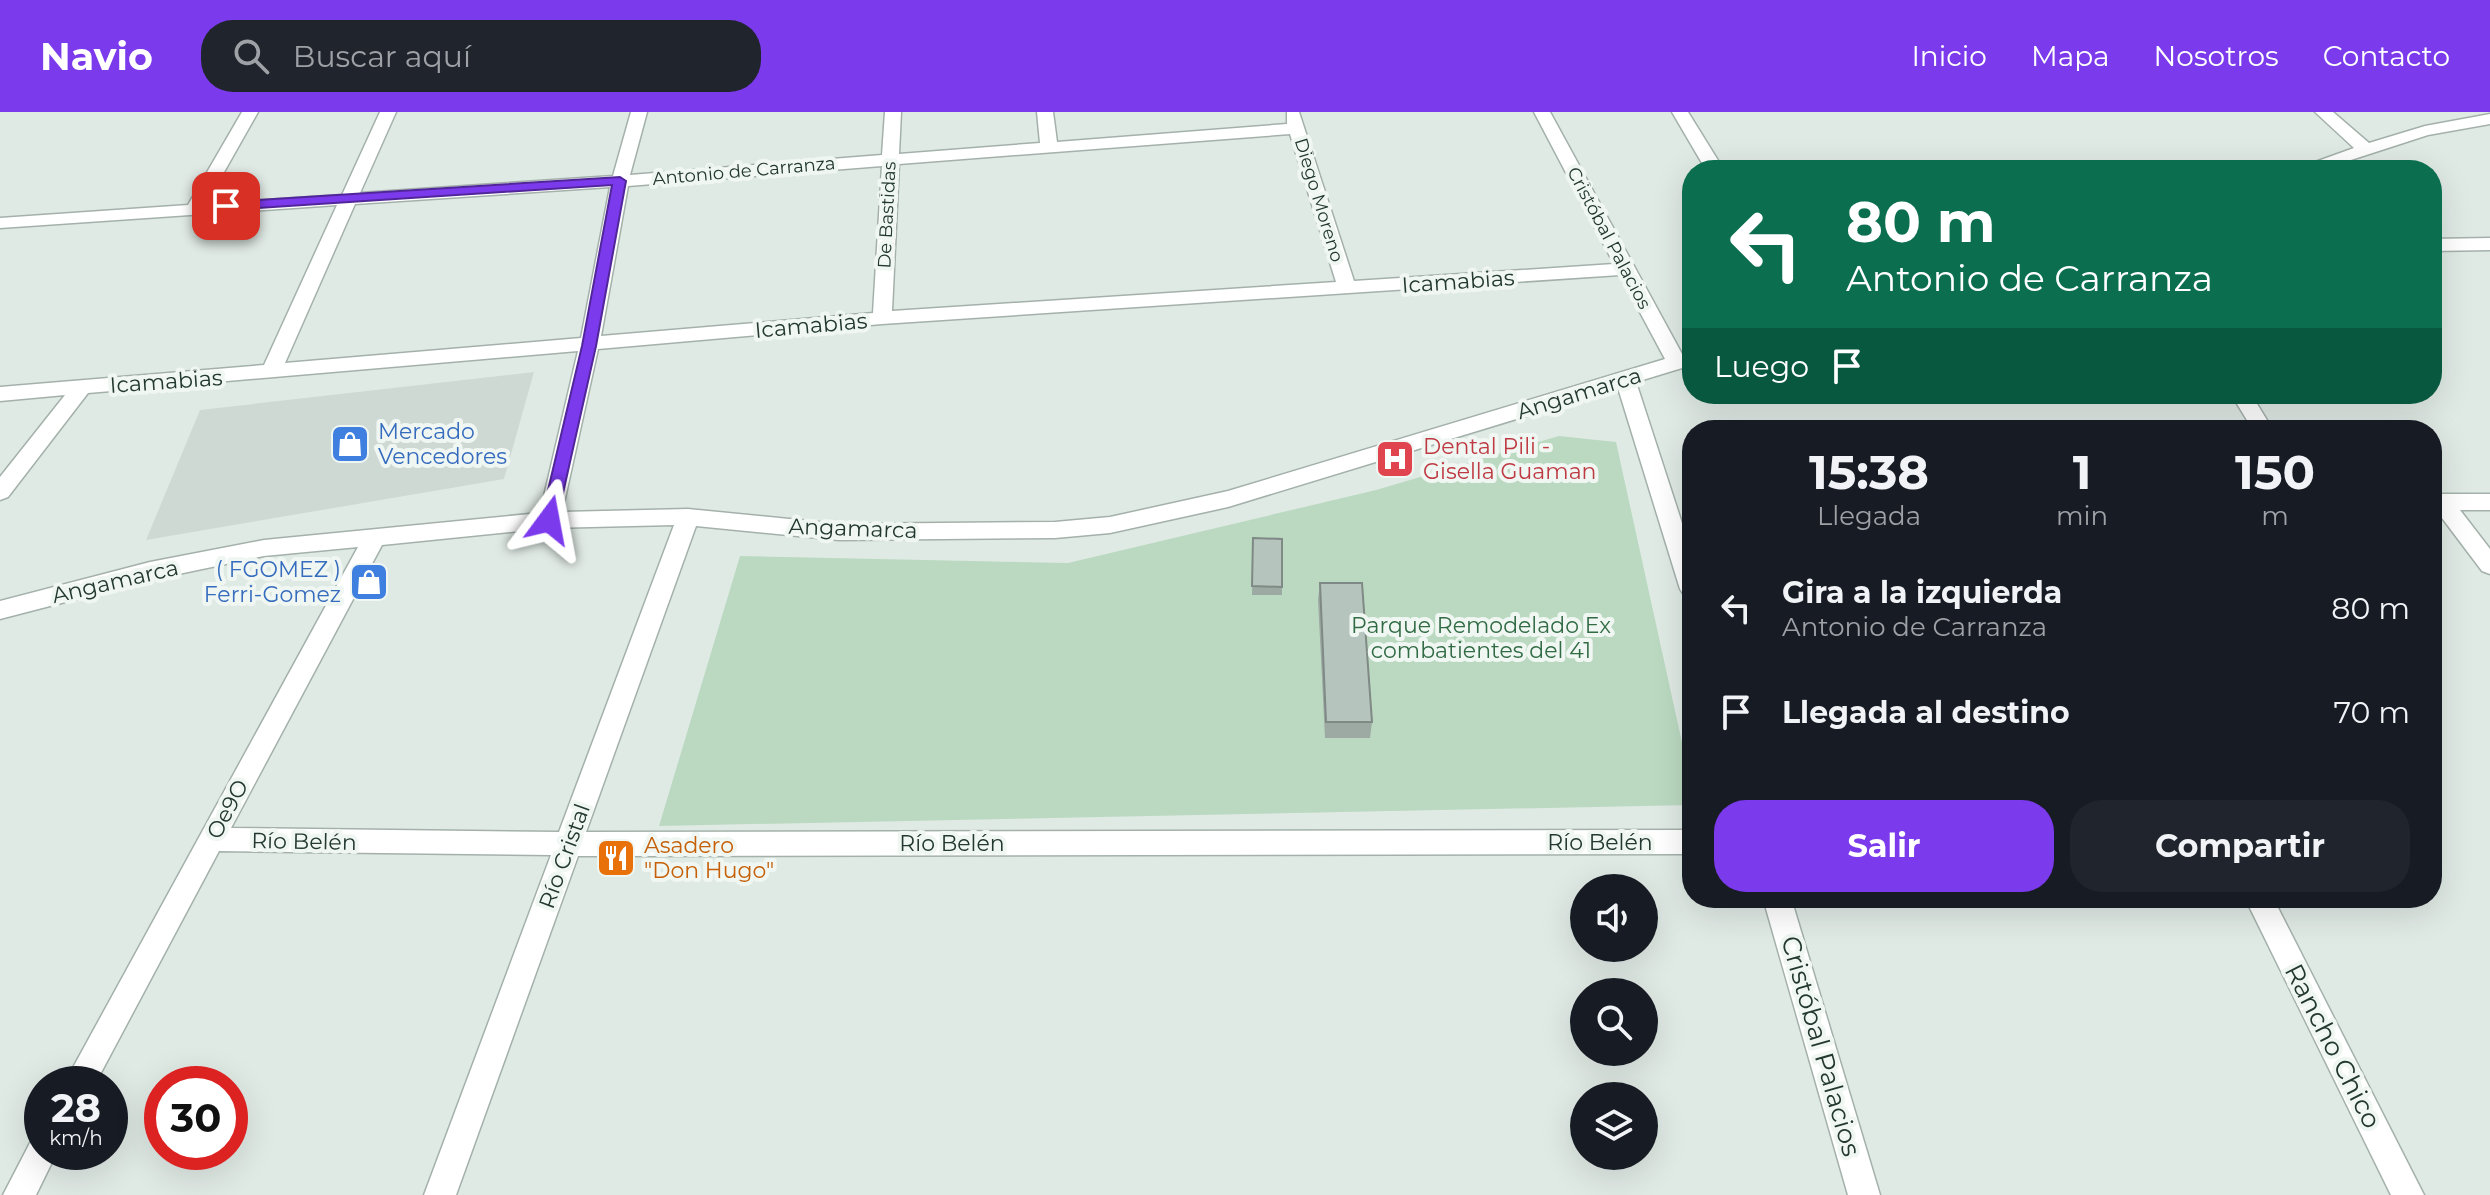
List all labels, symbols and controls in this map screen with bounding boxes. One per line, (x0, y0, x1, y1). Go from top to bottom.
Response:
search box (201, 20, 761, 92)
text: Navio (40, 33, 153, 80)
icon: search (229, 34, 273, 78)
text: Buscar aquí (293, 38, 471, 75)
text: Inicio (1911, 39, 1987, 73)
text: Mapa (2031, 39, 2110, 73)
text: Nosotros (2154, 39, 2279, 73)
text: Contacto (2323, 39, 2450, 73)
street label: Diego Moreno (1290, 135, 1348, 265)
street label: Antonio de Carranza (652, 152, 836, 190)
street label: De Bastidas (873, 161, 901, 269)
street label: Cristóbal Palacios (1562, 163, 1656, 313)
pin (192, 172, 260, 240)
icon: arrive (204, 184, 248, 228)
text: 80 m (1846, 188, 1996, 256)
icon: left (1714, 192, 1818, 296)
text: Antonio de Carranza (1846, 256, 2213, 300)
street label: Icamabias (1401, 264, 1516, 299)
street label: Icamabias (754, 307, 869, 344)
icon: arrive (1825, 344, 1869, 388)
text: Luego (1714, 348, 1809, 385)
street label: Angamarca (1514, 362, 1645, 425)
street label: Icamabias (109, 364, 224, 399)
place label: Mercado Vencedores (378, 418, 507, 470)
shop icon: Mercado Vencedores (329, 423, 371, 465)
place label: Dental Pili - Gisella Guaman (1423, 433, 1597, 485)
hospital icon: Dental Pili - Gisella Guaman (1374, 438, 1416, 480)
text: 15:38 (1809, 443, 1929, 501)
text: 1 (2073, 443, 2091, 501)
text: 150 (2235, 443, 2315, 501)
position arrow (507, 478, 591, 562)
text: Llegada (1817, 500, 1921, 532)
text: min (2056, 500, 2108, 532)
text: m (2261, 500, 2289, 532)
street label: Angamarca (788, 513, 918, 544)
street label: Angamarca (49, 554, 181, 609)
place label: ( FGOMEZ ) Ferri-Gomez (204, 556, 341, 608)
shop icon: ( FGOMEZ ) Ferri-Gomez (348, 561, 390, 603)
text: Gira a la izquierda (1782, 574, 2062, 611)
icon: left (1714, 586, 1758, 630)
text: 80 m (2331, 590, 2410, 627)
text: Antonio de Carranza (1782, 611, 2047, 643)
park label: Parque Remodelado Ex combatientes del 41 (1351, 612, 1611, 664)
icon: arrive (1714, 690, 1758, 734)
text: Llegada al destino (1782, 694, 2070, 731)
text: 70 m (2333, 694, 2410, 731)
street label: Oe9O (201, 775, 254, 844)
street label: Río Cristal (533, 800, 596, 912)
button: Salir (1714, 800, 2054, 892)
button: Compartir (2070, 800, 2410, 892)
street label: Río Belén (251, 827, 357, 856)
street label: Río Belén (1547, 829, 1653, 856)
street label: Río Belén (899, 830, 1005, 857)
place label: Asadero "Don Hugo" (644, 832, 774, 884)
restaurant icon: Asadero "Don Hugo" (595, 837, 637, 879)
map controls (1570, 874, 1658, 1170)
button: sound (1570, 874, 1658, 962)
street label: Cristóbal Palacios (1774, 932, 1868, 1160)
street label: Rancho Chico (2278, 958, 2388, 1134)
button: search (1570, 978, 1658, 1066)
speed limit sign: 30 (144, 1066, 248, 1170)
button: layers (1570, 1082, 1658, 1170)
text: 28 (51, 1083, 101, 1132)
text: km/h (49, 1126, 103, 1150)

